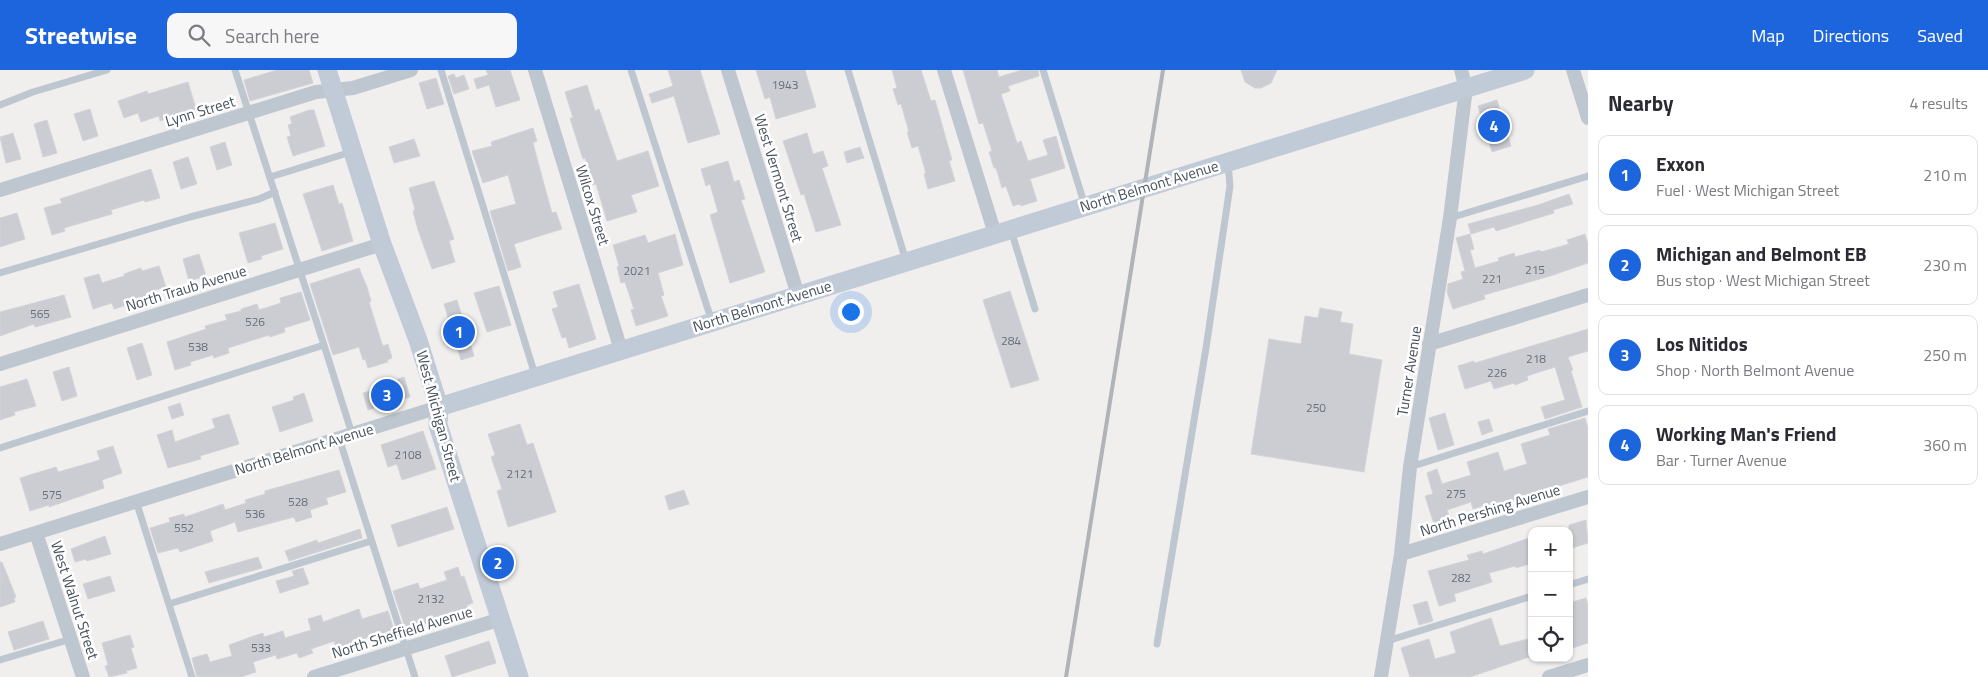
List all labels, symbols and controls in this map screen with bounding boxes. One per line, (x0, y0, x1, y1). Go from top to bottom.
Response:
search box (167, 13, 517, 58)
text: Streetwise (25, 17, 137, 53)
icon: search (185, 21, 213, 49)
text: Search here (225, 21, 319, 50)
text: Map (1751, 22, 1785, 49)
text: Directions (1813, 22, 1889, 49)
text: Saved (1917, 22, 1963, 49)
house number: 1943 (772, 75, 798, 94)
text: Nearby (1608, 87, 1673, 119)
street label: Lynn Street (162, 89, 238, 132)
text: 4 results (1909, 91, 1968, 115)
pin: 4 (1478, 107, 1510, 145)
street label: West Vermont Street (749, 111, 810, 246)
text: Exxon (1656, 149, 1705, 178)
street label: North Belmont Avenue (1077, 154, 1221, 218)
street label: Wilcox Street (570, 162, 616, 249)
text: 1 (1621, 163, 1629, 187)
text: 210 m (1923, 163, 1967, 187)
text: Fuel · West Michigan Street (1656, 178, 1839, 202)
text: Michigan and Belmont EB (1656, 239, 1867, 268)
text: 2 (1621, 253, 1629, 277)
text: 230 m (1923, 253, 1967, 277)
street label: North Traub Avenue (123, 259, 249, 317)
house number: 215 (1525, 260, 1545, 279)
house number: 2021 (624, 261, 650, 280)
text: Bus stop · West Michigan Street (1656, 268, 1870, 292)
house number: 221 (1482, 269, 1502, 288)
street label: North Belmont Avenue (690, 274, 834, 338)
your location (838, 299, 864, 325)
house number: 565 (30, 304, 50, 323)
house number: 526 (245, 312, 265, 331)
pin: 1 (443, 313, 475, 351)
street label: Turner Avenue (1391, 324, 1427, 418)
text: Los Nitidos (1656, 329, 1748, 358)
house number: 284 (1001, 331, 1021, 350)
house number: 538 (188, 337, 208, 356)
text: 3 (1621, 343, 1629, 367)
text: 250 m (1923, 343, 1967, 367)
street label: West Michigan Street (410, 348, 468, 485)
house number: 218 (1526, 349, 1546, 368)
text: Shop · North Belmont Avenue (1656, 358, 1854, 382)
house number: 226 (1487, 363, 1507, 382)
pin: 3 (371, 376, 403, 414)
house number: 250 (1306, 398, 1326, 417)
street label: North Belmont Avenue (232, 417, 376, 481)
text: Working Man's Friend (1656, 419, 1836, 448)
text: 4 (1621, 433, 1629, 457)
text: 360 m (1923, 433, 1967, 457)
house number: 2108 (395, 445, 422, 464)
text: Bar · Turner Avenue (1656, 448, 1787, 472)
house number: 2121 (507, 464, 533, 483)
street label: North Pershing Avenue (1417, 478, 1563, 542)
house number: 275 (1446, 484, 1466, 503)
house number: 575 (42, 485, 62, 504)
house number: 528 (288, 492, 308, 511)
house number: 536 (245, 504, 265, 523)
house number: 552 (174, 518, 194, 537)
map controls (1528, 527, 1573, 662)
button: + (1528, 527, 1573, 572)
street label: West Walnut Street (45, 538, 105, 663)
pin: 2 (482, 544, 514, 582)
house number: 282 (1451, 568, 1471, 587)
button: − (1528, 572, 1573, 617)
house number: 2132 (418, 589, 444, 608)
street label: North Sheffield Avenue (329, 600, 475, 664)
button: locate (1528, 617, 1573, 662)
house number: 533 (251, 638, 271, 657)

